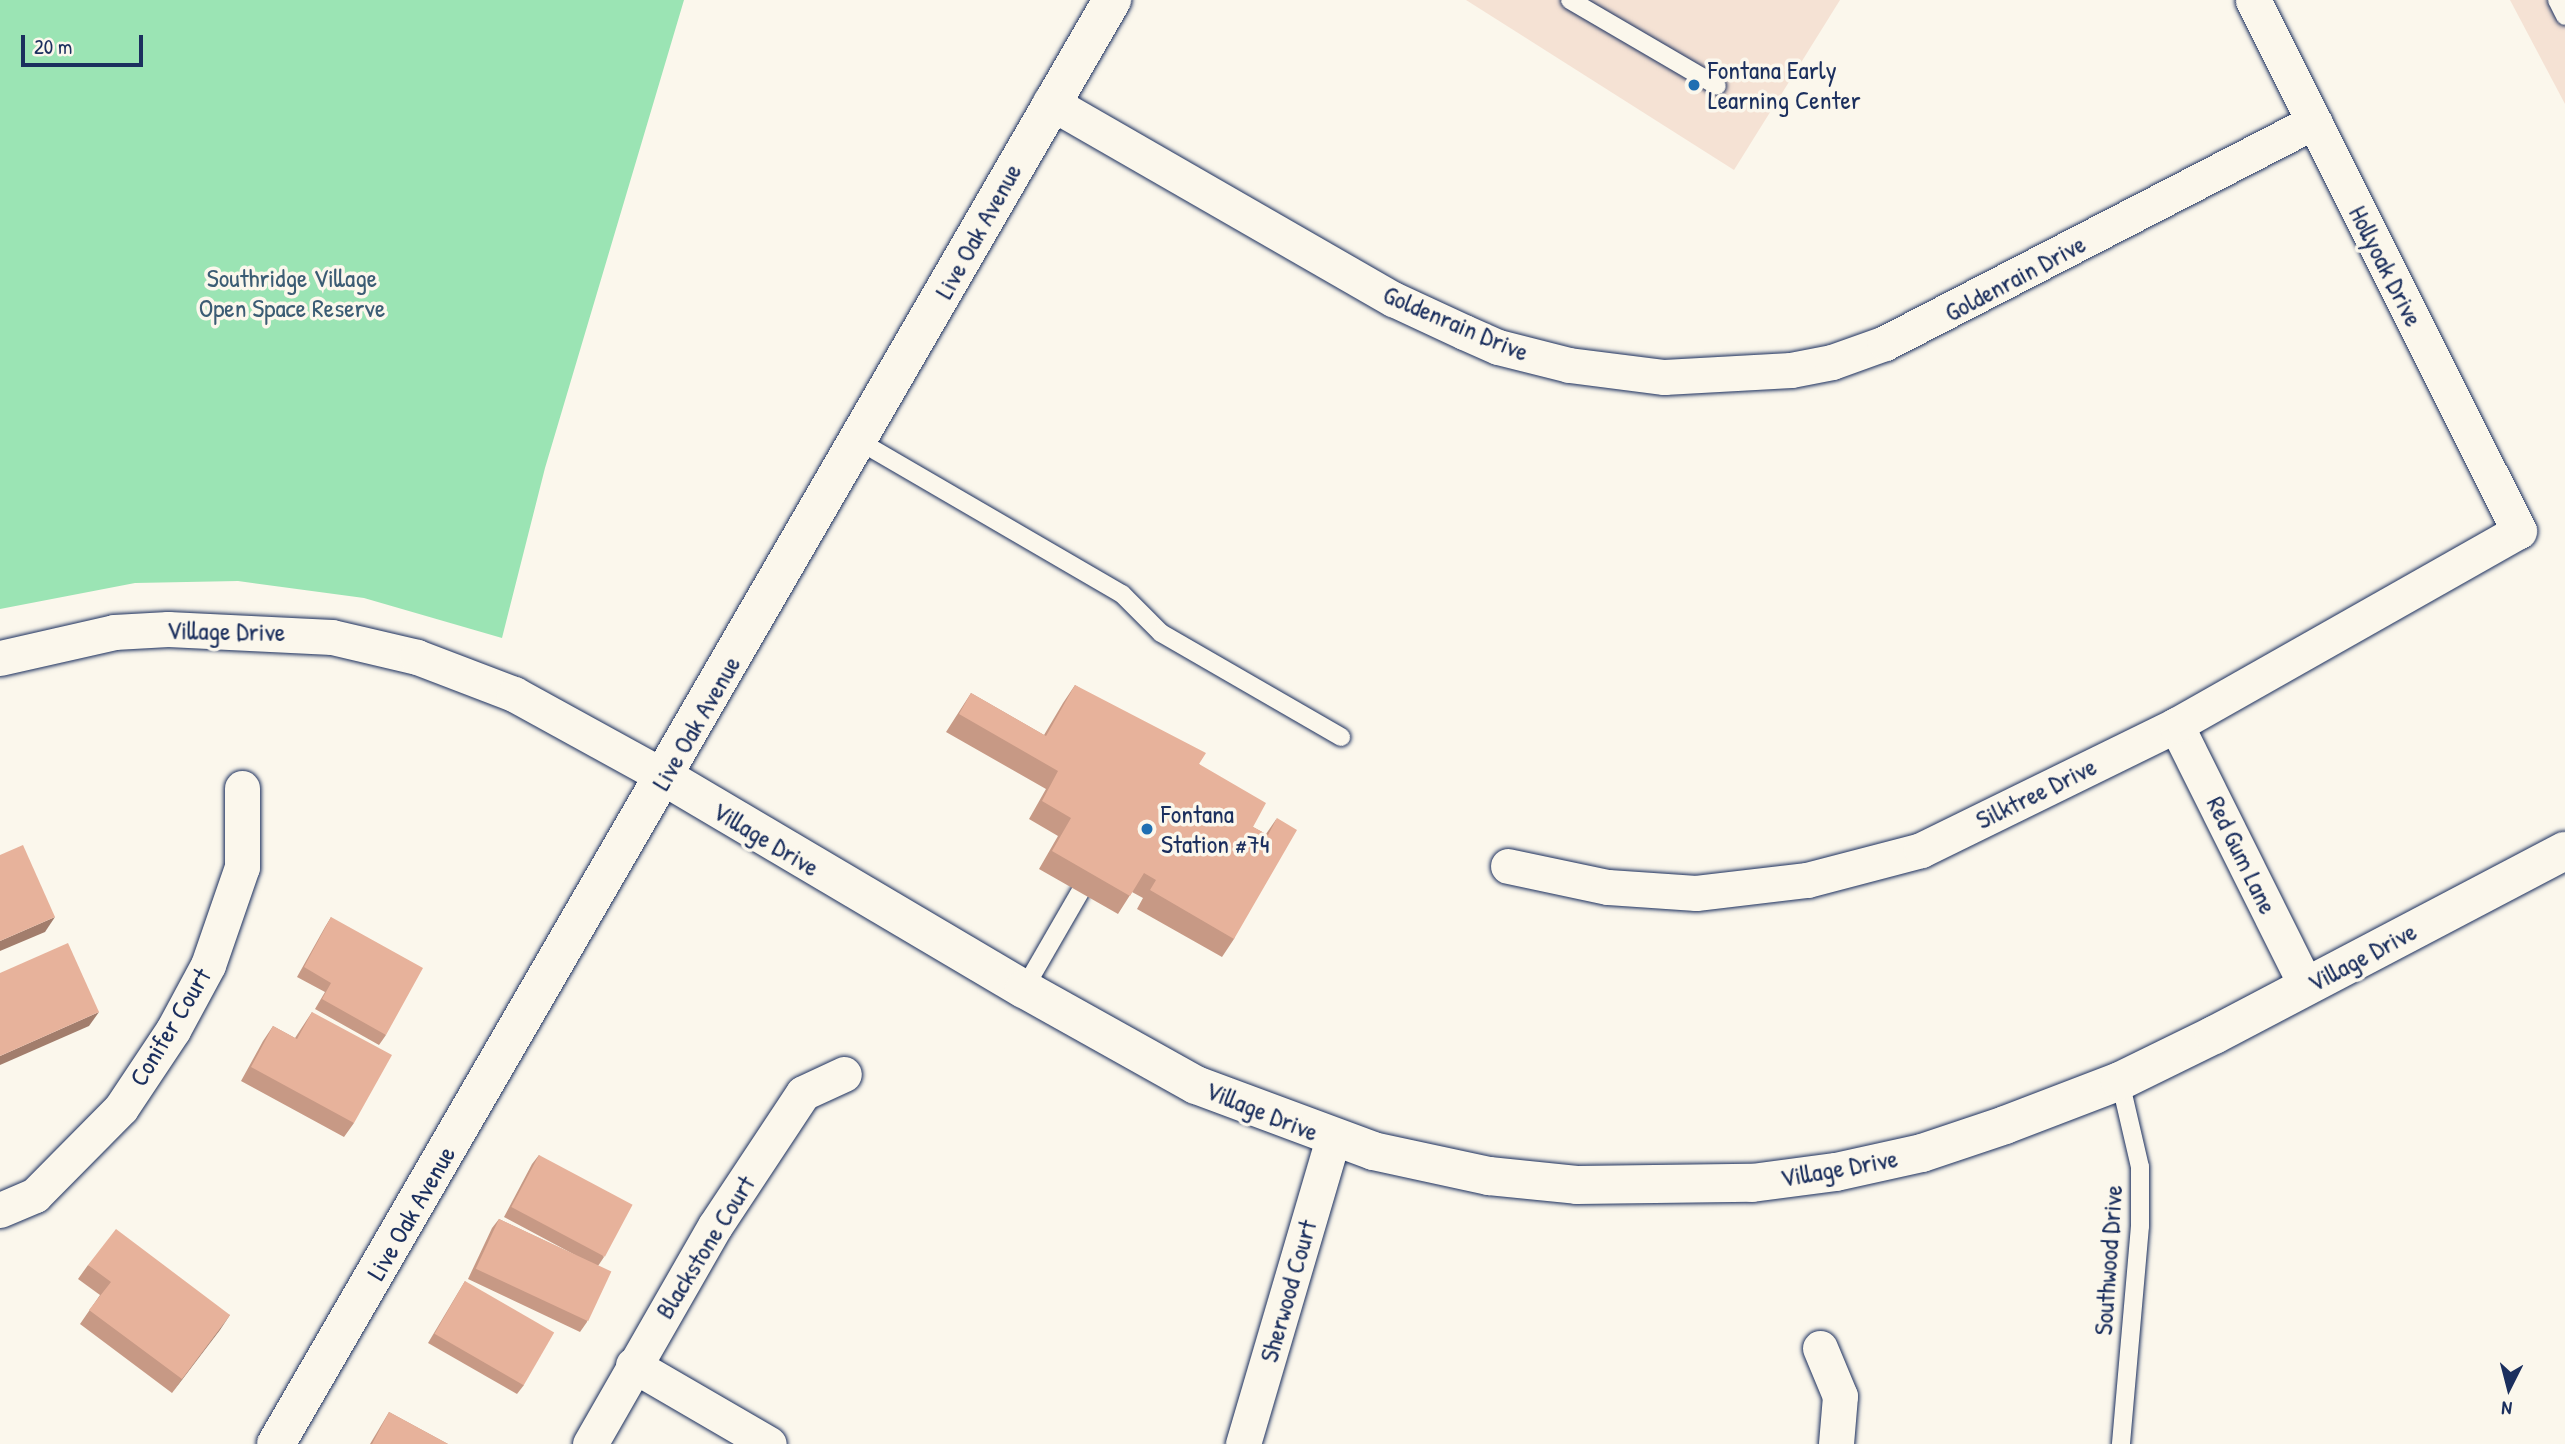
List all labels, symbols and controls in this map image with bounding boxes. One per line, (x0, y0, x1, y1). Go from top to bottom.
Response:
scale bar (24, 21, 147, 65)
text: 20 m (34, 32, 72, 61)
place label: Fontana Early Learning Center (1708, 54, 1861, 116)
marker: Fontana Early Learning Center (1686, 77, 1702, 93)
street label: Live Oak Avenue (928, 158, 1028, 304)
street label: Hollyoak Drive (2342, 200, 2430, 332)
street label: Goldenrain Drive (1939, 228, 2091, 328)
park label: Southridge Village Open Space Reserve (199, 262, 385, 324)
street label: Goldenrain Drive (1379, 278, 1533, 368)
street label: Village Drive (166, 614, 286, 648)
street label: Live Oak Avenue (645, 650, 747, 796)
street label: Silktree Drive (1971, 750, 2101, 836)
street label: Red Gum Lane (2200, 791, 2284, 919)
street label: Village Drive (707, 795, 825, 883)
place label: Fontana Station #74 (1161, 798, 1270, 860)
marker: Fontana Station #74 (1139, 821, 1155, 837)
street label: Village Drive (2302, 915, 2422, 999)
street label: Conifer Court (123, 962, 217, 1092)
street label: Village Drive (1201, 1074, 1323, 1148)
street label: Live Oak Avenue (360, 1140, 462, 1286)
street label: Village Drive (1778, 1142, 1900, 1194)
street label: Blackstone Court (649, 1170, 761, 1324)
street label: Southwood Drive (2087, 1184, 2129, 1336)
street label: Sherwood Court (1253, 1216, 1323, 1366)
north arrow (2474, 1353, 2544, 1423)
text: N (2500, 1395, 2513, 1422)

